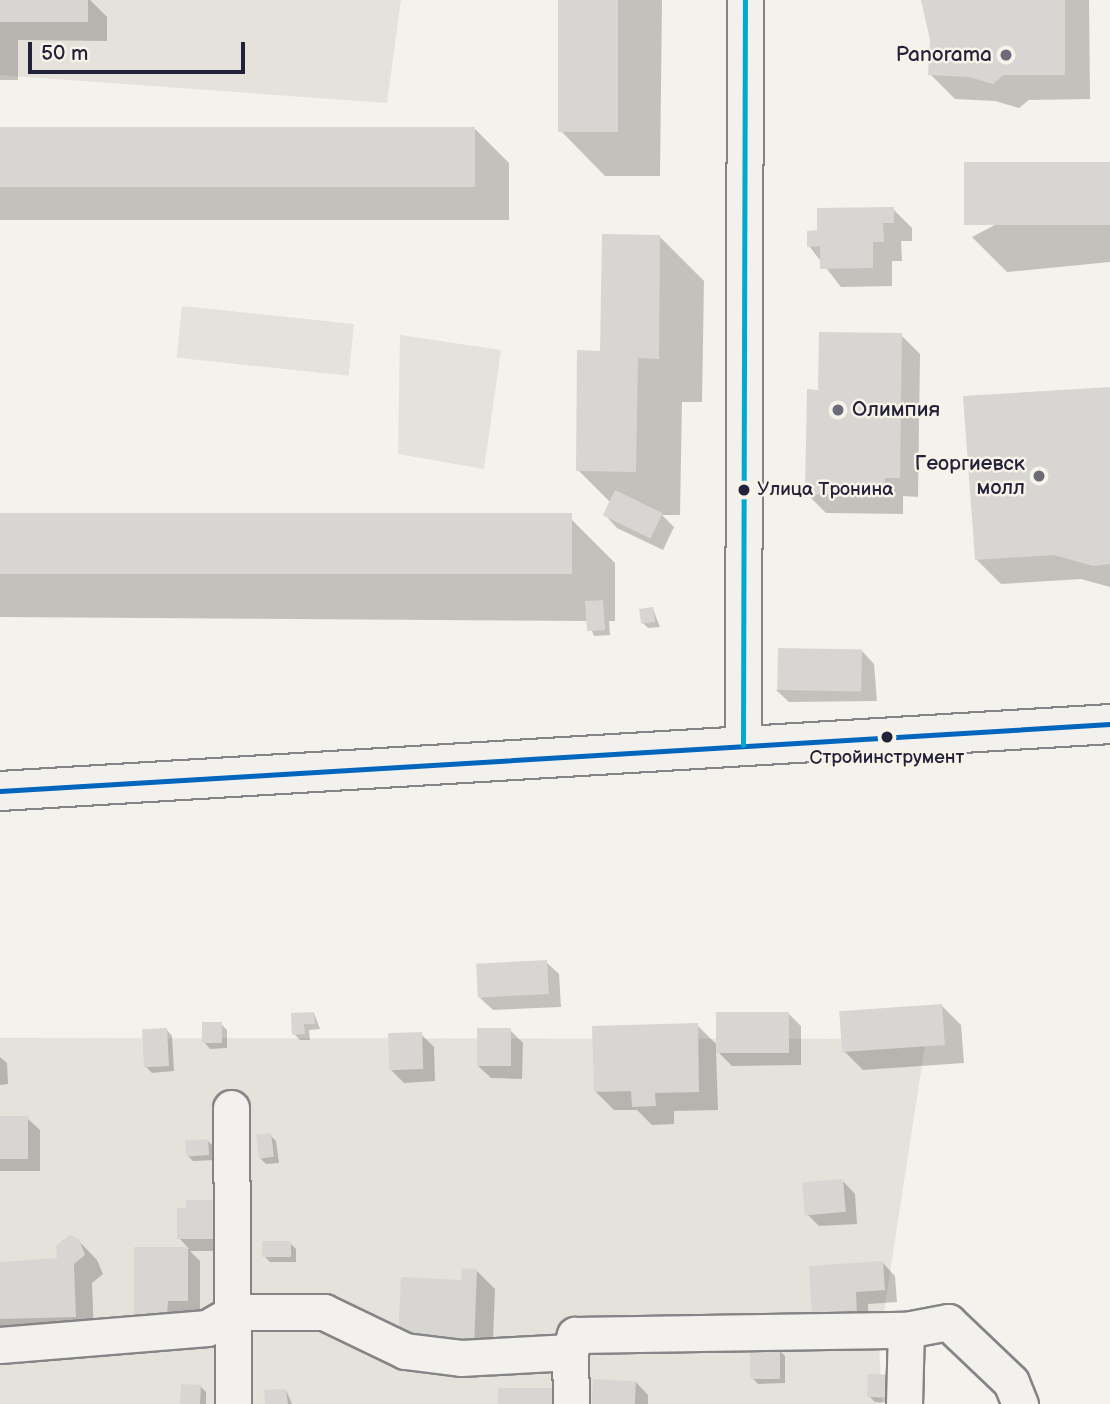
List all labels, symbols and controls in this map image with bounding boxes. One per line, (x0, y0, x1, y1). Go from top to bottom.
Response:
scale bar (32, 28, 248, 72)
text: 50 m (41, 41, 88, 66)
place label: Panorama (896, 42, 992, 68)
marker: Panorama (998, 47, 1014, 63)
place label: Олимпия (852, 397, 940, 423)
marker: Олимпия (830, 402, 846, 418)
place label: Георгиевск молл (915, 451, 1025, 501)
marker: Георгиевск молл (1031, 468, 1047, 484)
place label: Улица Тронина (757, 479, 893, 501)
marker: Улица Тронина (737, 483, 751, 497)
marker: Стройинструмент (880, 730, 894, 744)
place label: Стройинструмент (810, 747, 964, 769)

